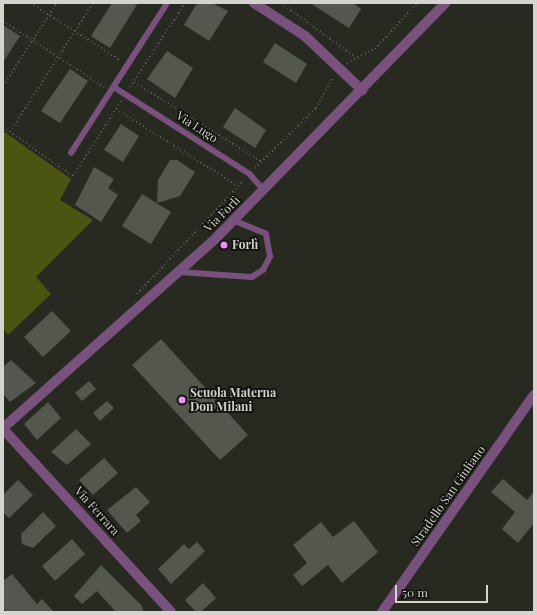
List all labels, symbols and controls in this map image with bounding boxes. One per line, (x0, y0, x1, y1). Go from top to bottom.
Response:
street label: Via Lugo (174, 108, 220, 146)
street label: Via Forlì (201, 193, 243, 235)
place label: Forlì (232, 238, 258, 252)
marker: Forlì (219, 240, 229, 250)
place label: Scuola Materna Don Milani (190, 386, 276, 414)
marker: Scuola Materna Don Milani (177, 395, 187, 405)
street label: Stradello San Giuliano (408, 443, 488, 549)
street label: Via Ferrara (71, 484, 123, 538)
scale bar (397, 577, 490, 603)
text: 50 m (402, 584, 428, 600)

